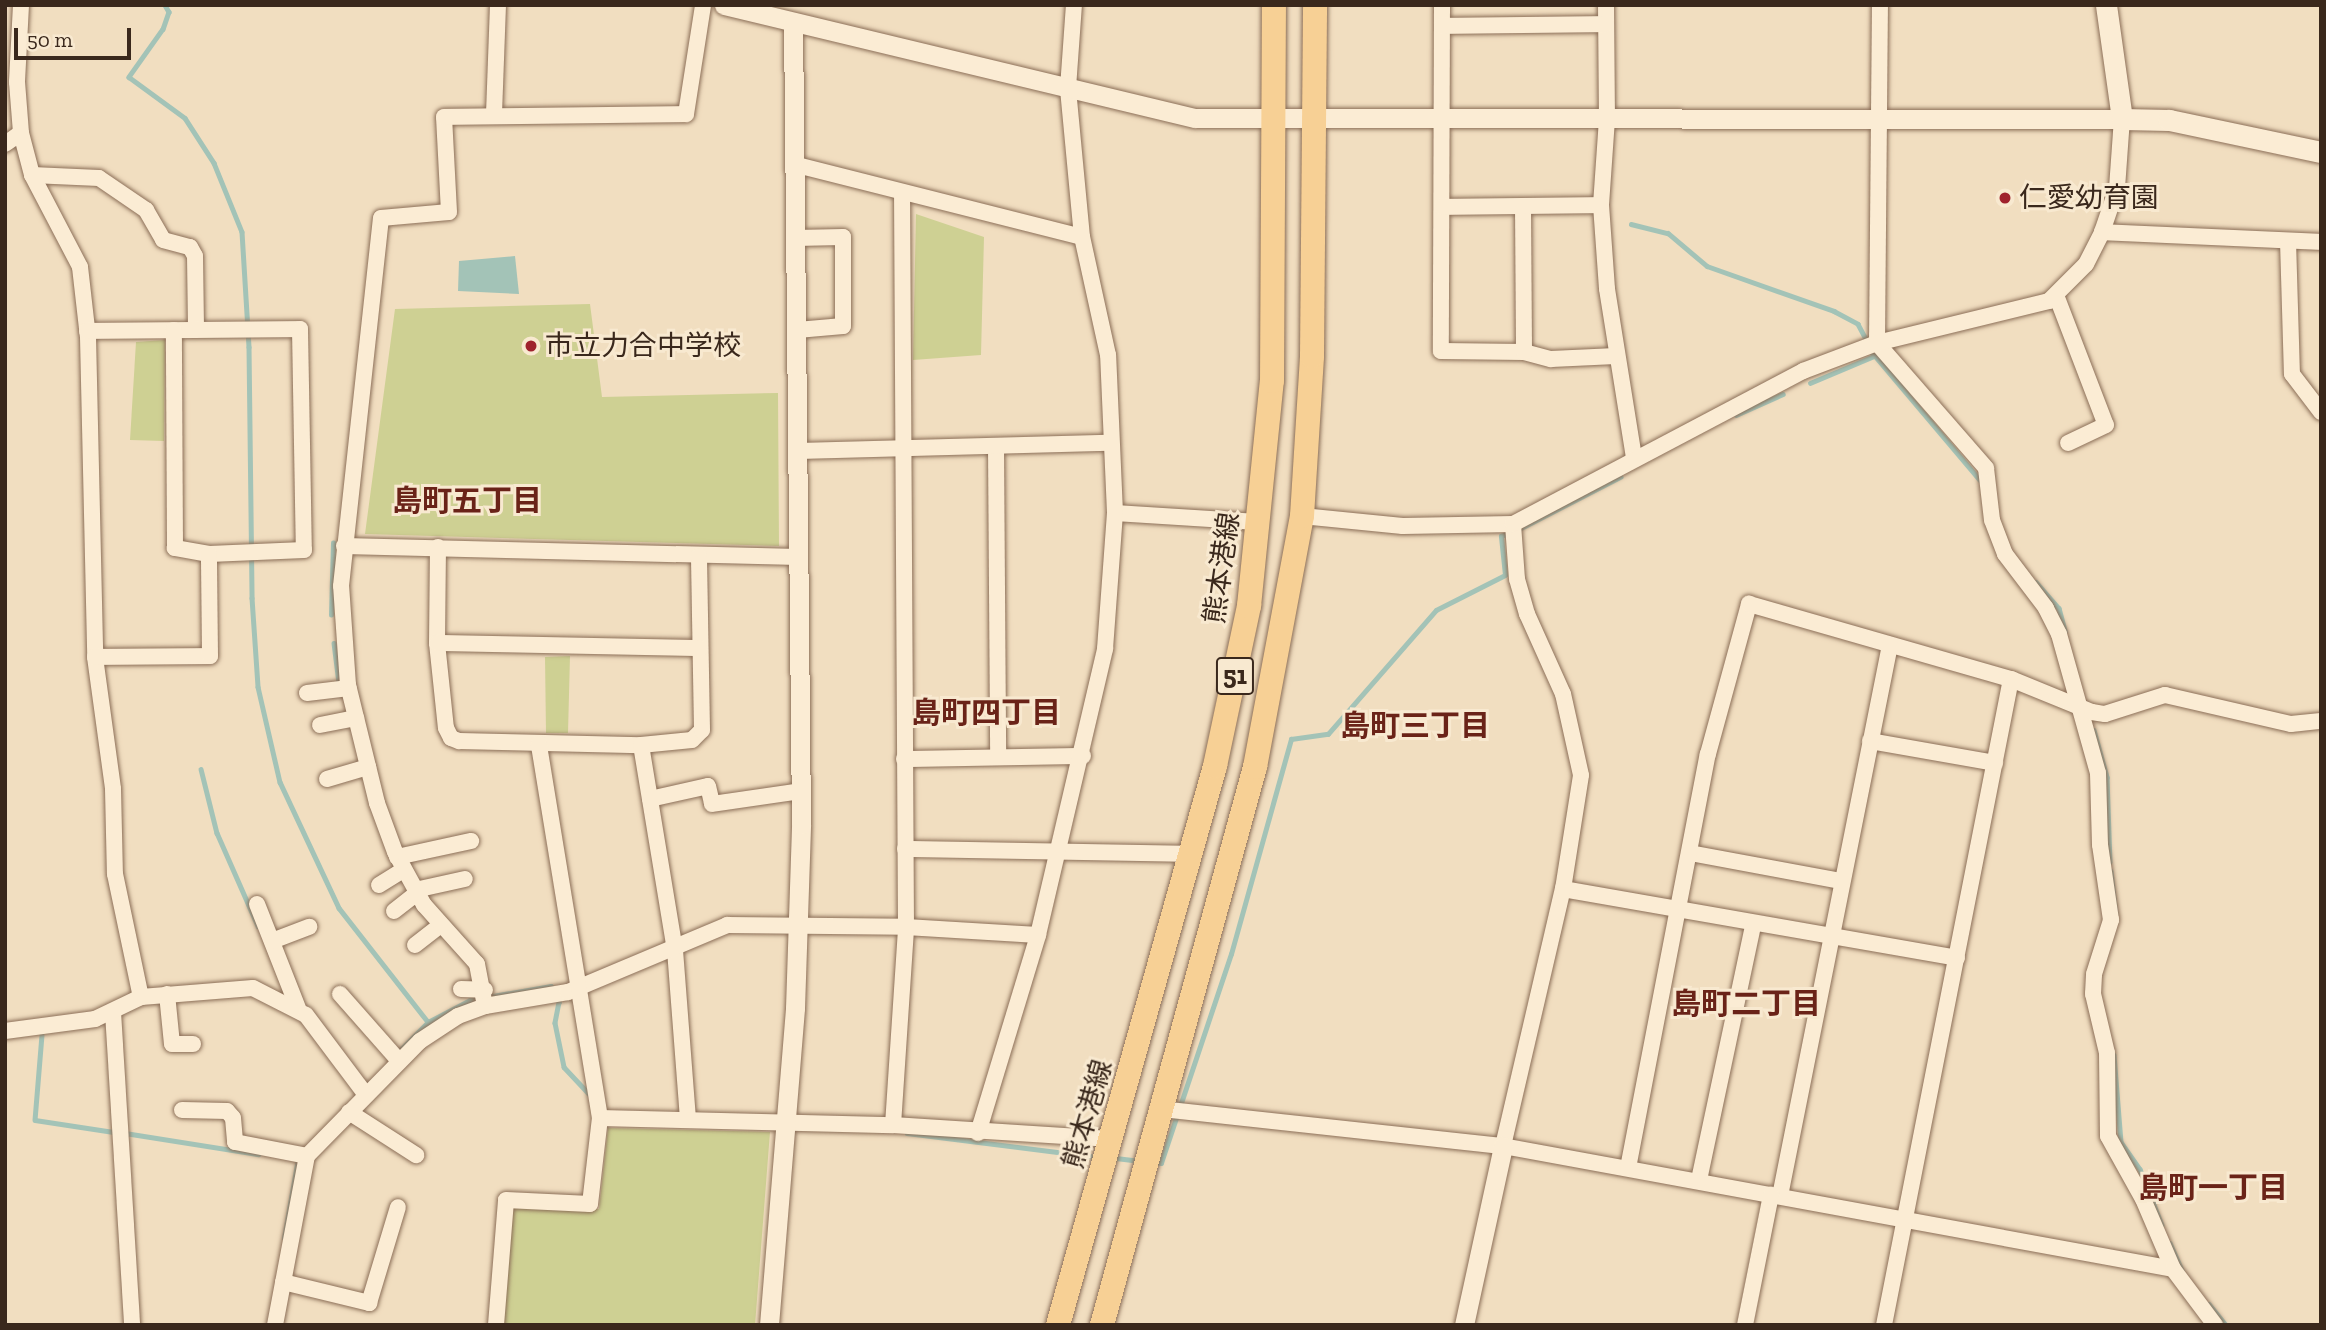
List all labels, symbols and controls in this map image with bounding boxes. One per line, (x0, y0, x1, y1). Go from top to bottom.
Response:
scale bar (18, 14, 135, 58)
text: 50 m (27, 27, 73, 52)
place label: 仁愛幼育園 (2019, 181, 2159, 215)
marker: 仁愛幼育園 (1997, 190, 2013, 206)
place label: 市立力合中学校 (545, 329, 741, 363)
marker: 市立力合中学校 (523, 338, 539, 354)
district label: 島町五丁目 (392, 483, 542, 519)
street label: 熊本港線 (1198, 510, 1246, 626)
road number: 51 (1216, 654, 1254, 698)
district label: 島町四丁目 (911, 695, 1061, 731)
district label: 島町三丁目 (1340, 708, 1490, 744)
district label: 島町二丁目 (1671, 986, 1821, 1022)
street label: 熊本港線 (1056, 1056, 1120, 1172)
district label: 島町一丁目 (2138, 1170, 2288, 1206)

